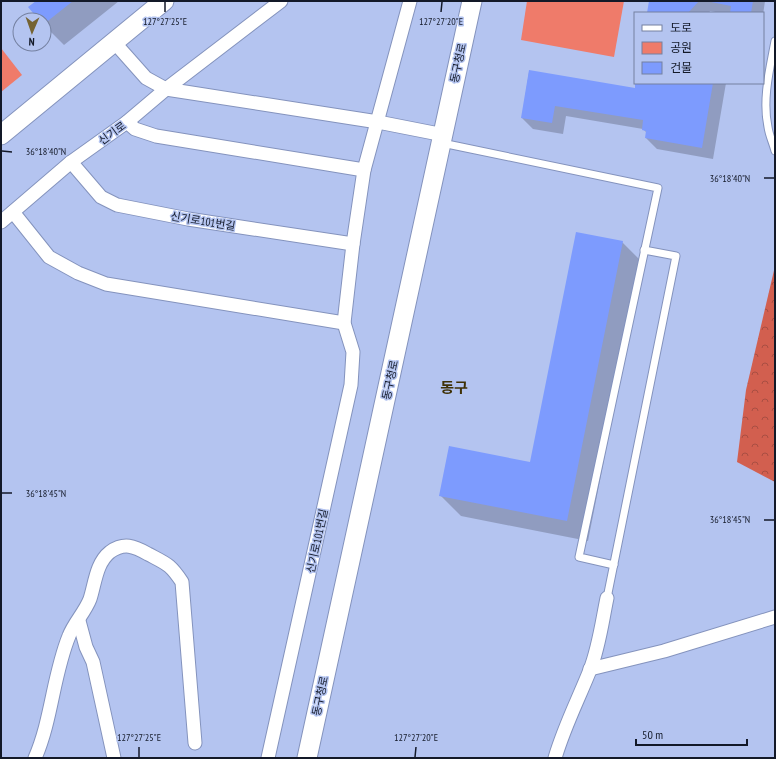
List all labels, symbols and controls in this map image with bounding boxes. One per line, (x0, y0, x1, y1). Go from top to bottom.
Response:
north arrow (12, 12, 52, 52)
legend (634, 12, 764, 84)
text: 127°27'25"E (143, 15, 187, 28)
text: 127°27'20"E (419, 15, 463, 28)
text: 도로 (670, 20, 692, 35)
text: N (28, 35, 35, 49)
text: 공원 (670, 40, 692, 55)
street label: 동구청로 (447, 42, 469, 84)
text: 건물 (670, 60, 692, 75)
street label: 신기로 (96, 118, 128, 148)
text: 36°18'40"N (26, 145, 66, 158)
text: 36°18'40"N (710, 172, 750, 185)
street label: 신기로101번길 (170, 209, 236, 233)
street label: 동구청로 (379, 359, 401, 401)
district label: 동구 (440, 378, 468, 397)
text: 36°18'45"N (26, 487, 66, 500)
street label: 신기로101번길 (303, 508, 331, 574)
text: 36°18'45"N (710, 513, 750, 526)
street label: 동구청로 (309, 675, 331, 717)
scale bar (636, 721, 747, 747)
text: 50 m (642, 727, 663, 742)
text: 127°27'25"E (117, 731, 161, 744)
text: 127°27'20"E (394, 731, 438, 744)

